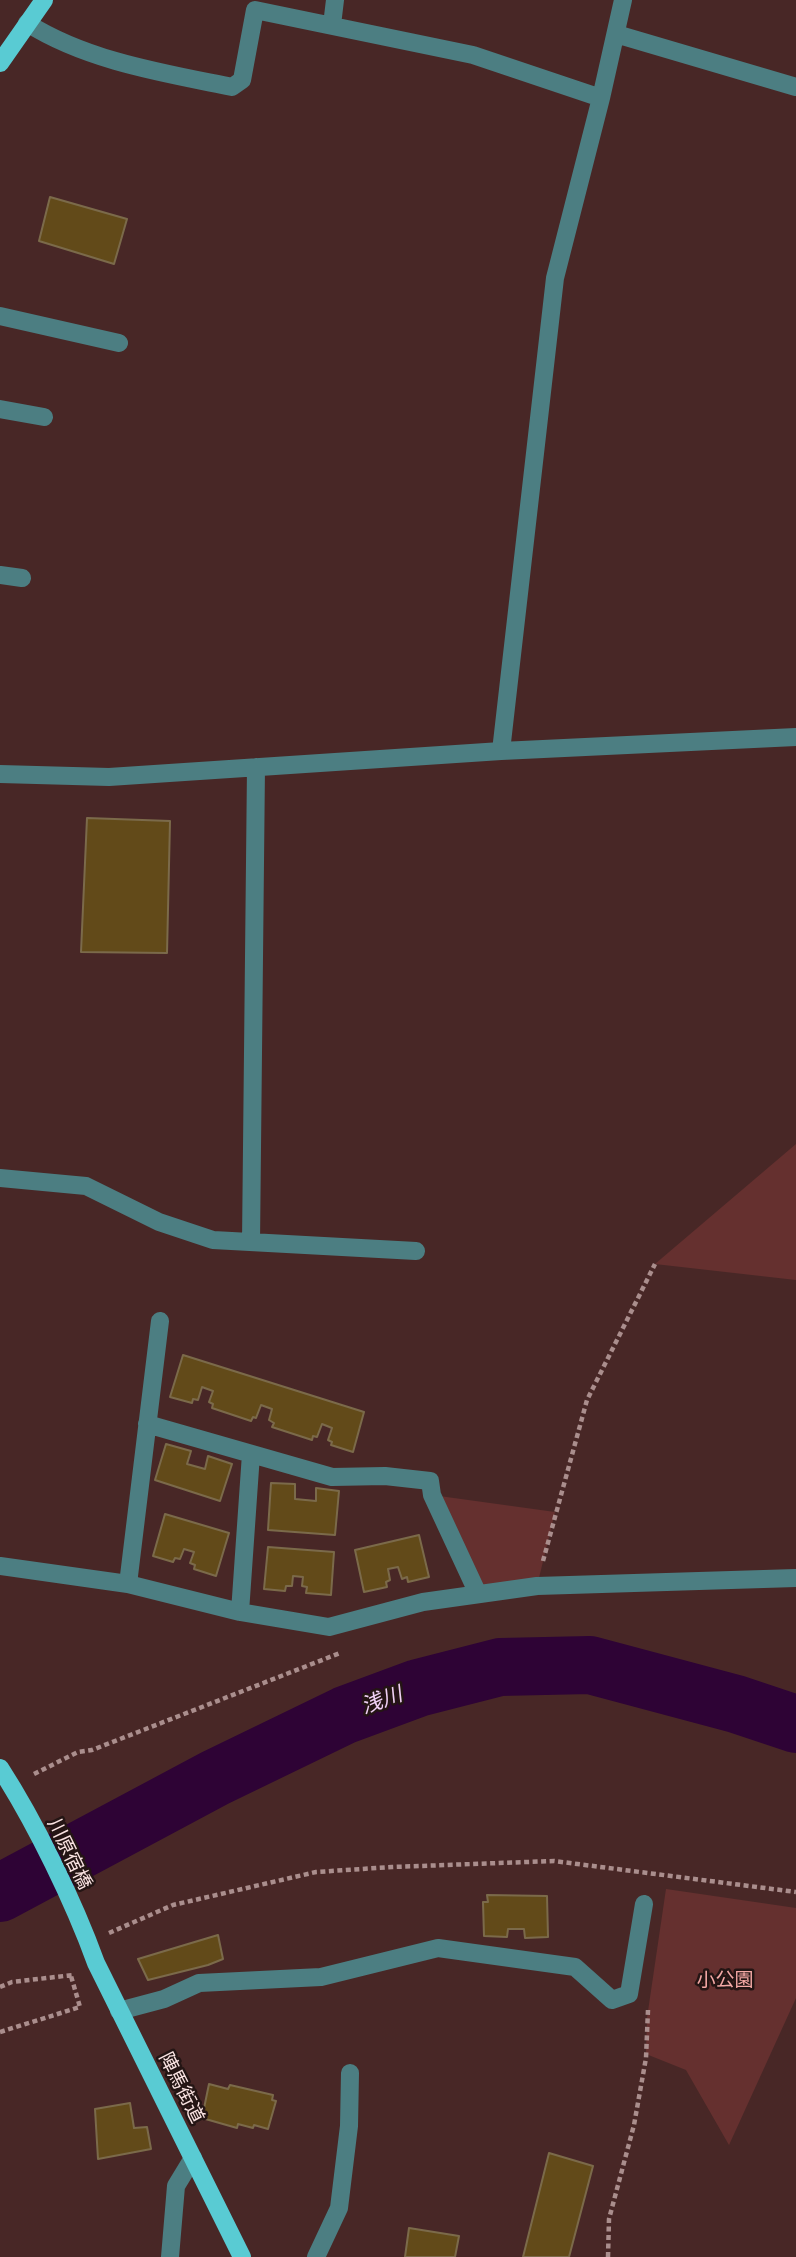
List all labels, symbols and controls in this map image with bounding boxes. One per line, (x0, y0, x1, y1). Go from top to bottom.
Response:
water label: 浅川 (358, 1682, 406, 1720)
street label: 川原宿橋 (42, 1815, 96, 1893)
park label: 小公園 (697, 1970, 753, 1992)
street label: 陣馬街道 (154, 2049, 208, 2127)

